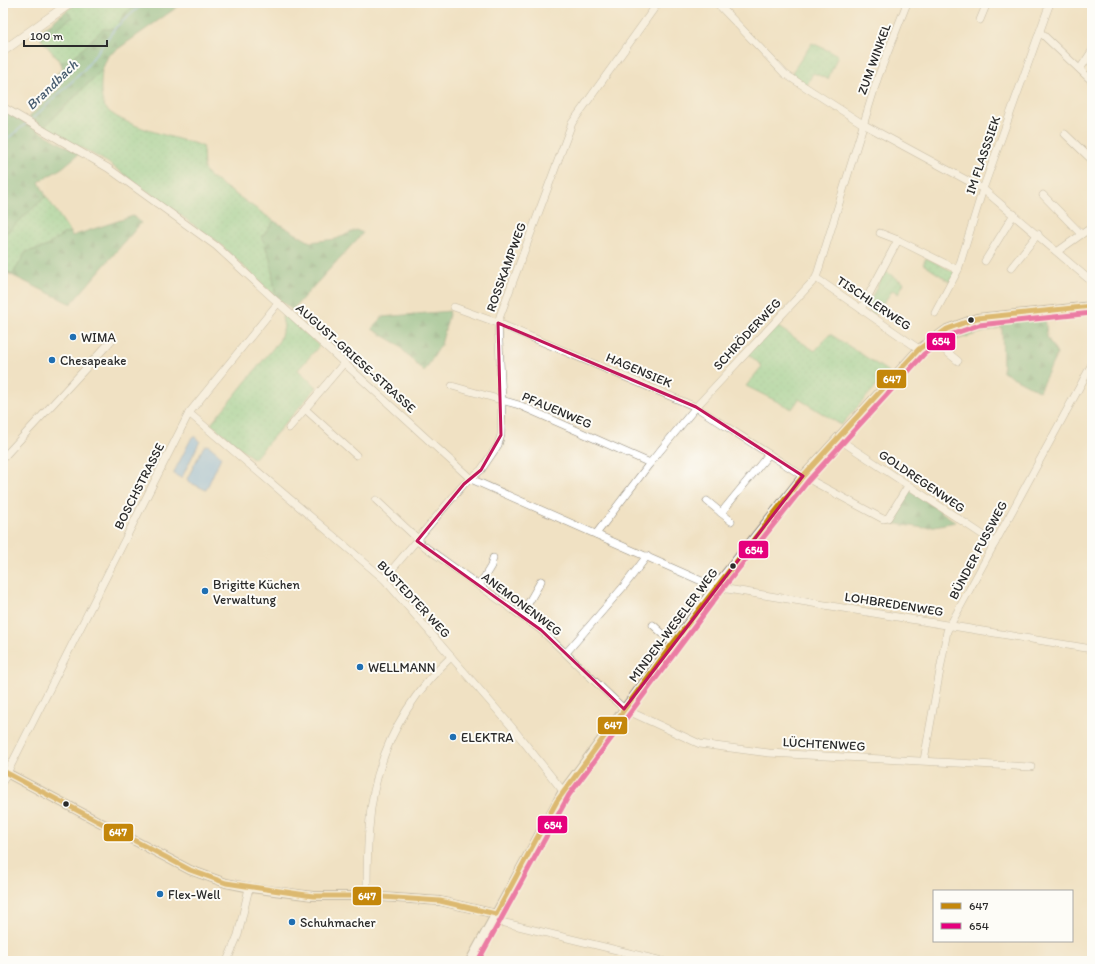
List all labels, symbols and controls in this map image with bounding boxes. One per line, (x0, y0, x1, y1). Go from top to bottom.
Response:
street label: ZUM WINKEL (854, 21, 894, 97)
scale bar (24, 22, 107, 48)
text: 100 m (30, 29, 63, 43)
water label: Brandbach (23, 56, 82, 114)
street label: IM FLASSSIEK (963, 113, 1004, 196)
street label: ROSSKAMPWEG (483, 220, 529, 314)
street label: TISCHLERWEG (834, 273, 914, 333)
street label: SCHRÖDERWEG (710, 295, 784, 373)
street label: AUGUST-GRIESE-STRASSE (293, 300, 419, 416)
unlabelled marker (966, 315, 976, 325)
place label: WIMA (81, 330, 116, 345)
marker: WIMA (68, 332, 78, 342)
line badge: 654 (926, 332, 956, 351)
text: 654 (932, 335, 950, 348)
street label: HAGENSIEK (604, 349, 674, 391)
place label: Chesapeake (60, 353, 127, 368)
marker: Chesapeake (47, 355, 57, 365)
line badge: 647 (876, 369, 907, 389)
text: 647 (883, 373, 901, 386)
street label: PFAUENWEG (520, 389, 594, 431)
street label: BOSCHSTRASSE (111, 440, 167, 532)
street label: GOLDREGENWEG (876, 447, 968, 515)
street label: BÜNDER FUSSWEG (945, 498, 1010, 602)
line badge: 654 (738, 540, 769, 559)
text: 654 (745, 544, 763, 557)
street label: BUSTEDTER WEG (374, 557, 454, 641)
unlabelled marker (728, 561, 738, 571)
street label: MINDEN-WESELER WEG (625, 565, 721, 685)
street label: ANEMONENWEG (479, 569, 565, 639)
place label: Brigitte Küchen Verwaltung (213, 577, 301, 607)
marker: Brigitte Küchen Verwaltung (200, 586, 210, 596)
street label: LOHBREDENWEG (843, 589, 945, 619)
place label: WELLMANN (368, 660, 436, 675)
marker: WELLMANN (355, 662, 365, 672)
line badge: 647 (597, 716, 628, 735)
text: 647 (604, 719, 622, 732)
place label: ELEKTRA (461, 730, 514, 745)
marker: ELEKTRA (448, 732, 458, 742)
street label: LÜCHTENWEG (782, 733, 866, 754)
unlabelled marker (61, 799, 71, 809)
line badge: 654 (537, 815, 568, 834)
text: 654 (544, 819, 562, 832)
line badge: 647 (103, 823, 134, 842)
text: 647 (109, 826, 127, 839)
line badge: 647 (352, 886, 382, 906)
place label: Flex-Well (168, 887, 221, 902)
marker: Flex-Well (155, 889, 165, 899)
text: 647 (358, 890, 376, 903)
legend (933, 890, 1073, 942)
text: 647 (969, 899, 989, 913)
place label: Schuhmacher (300, 915, 377, 930)
marker: Schuhmacher (287, 917, 297, 927)
text: 654 (969, 919, 989, 933)

